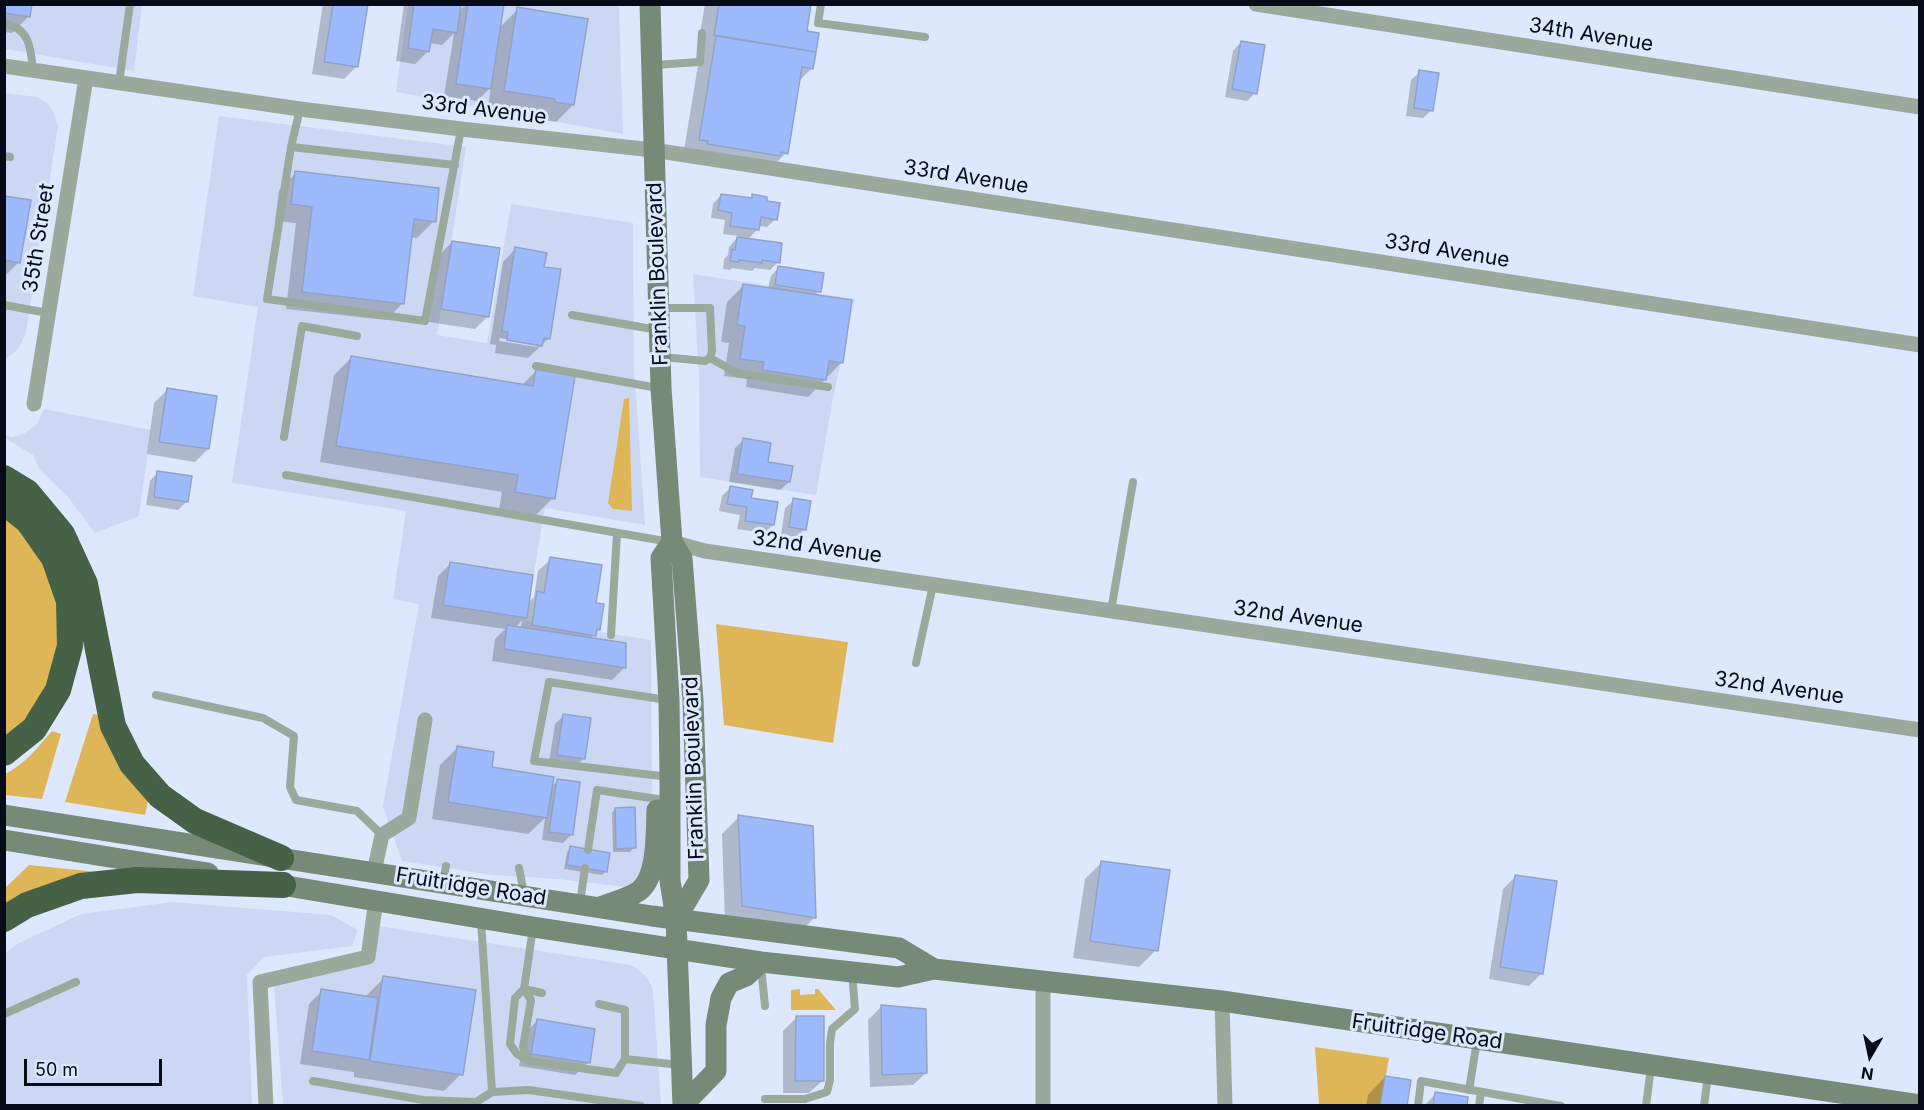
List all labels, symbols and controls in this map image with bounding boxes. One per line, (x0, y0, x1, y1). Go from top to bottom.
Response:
street label: 34th Avenue (1527, 13, 1655, 57)
street label: 33rd Avenue (420, 90, 548, 130)
street label: 33rd Avenue (902, 155, 1030, 199)
street label: 35th Street (18, 182, 60, 294)
street label: Franklin Boulevard (642, 182, 674, 366)
street label: 33rd Avenue (1383, 229, 1511, 273)
street label: 32nd Avenue (751, 525, 883, 569)
street label: 32nd Avenue (1232, 595, 1364, 639)
street label: 32nd Avenue (1713, 666, 1845, 710)
street label: Franklin Boulevard (678, 676, 710, 860)
street label: Fruitridge Road (394, 863, 548, 911)
street label: Fruitridge Road (1350, 1009, 1504, 1055)
north arrow (1840, 1026, 1900, 1086)
scale bar (27, 1047, 165, 1085)
text: 50 m (35, 1059, 78, 1080)
text: N (1860, 1063, 1875, 1085)

